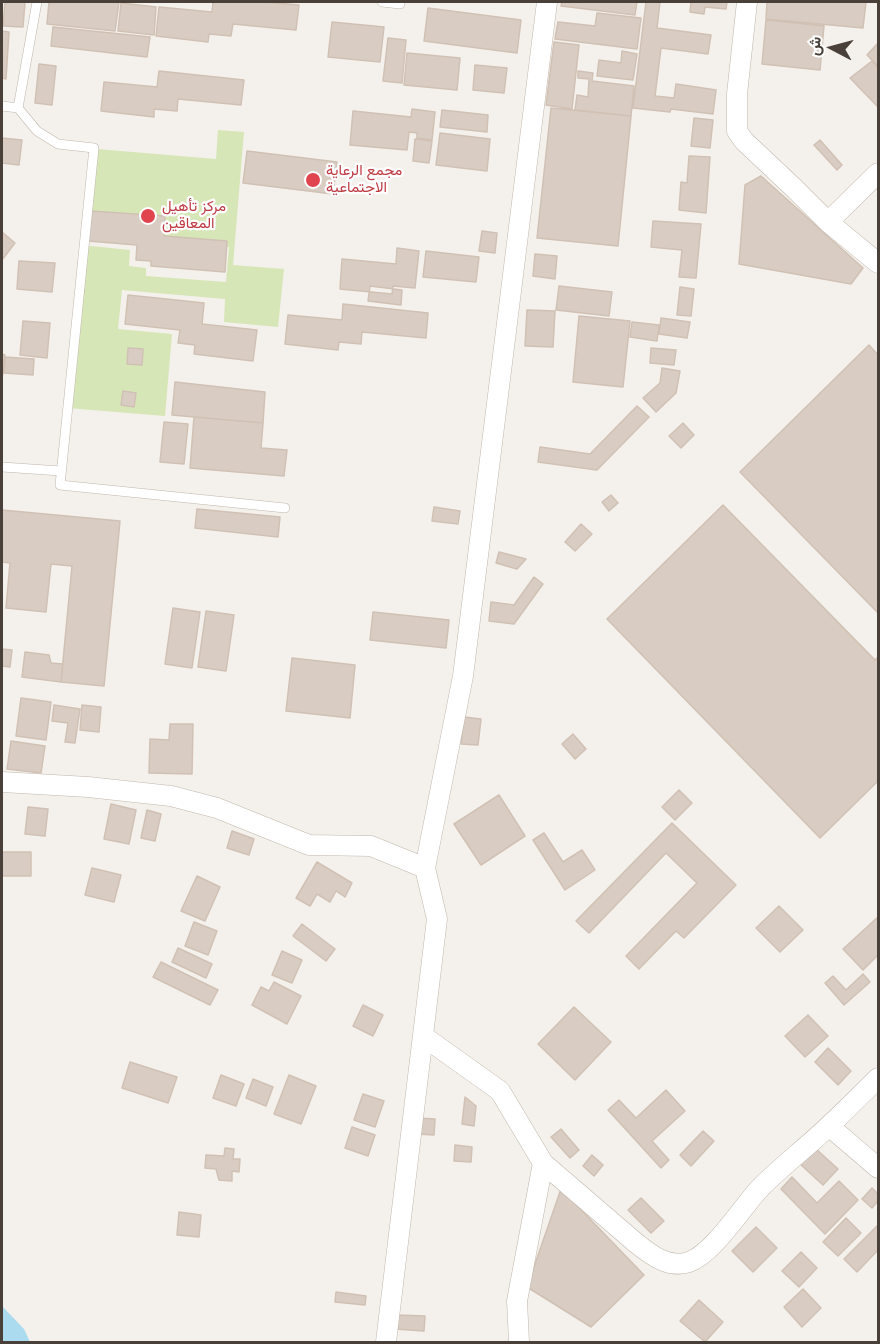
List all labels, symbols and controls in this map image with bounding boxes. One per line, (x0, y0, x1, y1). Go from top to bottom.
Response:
north arrow (802, 18, 862, 78)
text: ش (802, 35, 826, 57)
place label: مجمع الرعاية الاجتماعية (326, 162, 402, 197)
marker: مجمع الرعاية الاجتماعية (304, 171, 322, 189)
place label: مركز تأهيل المعاقين (162, 198, 226, 233)
marker: مركز تأهيل المعاقين (139, 207, 157, 225)

